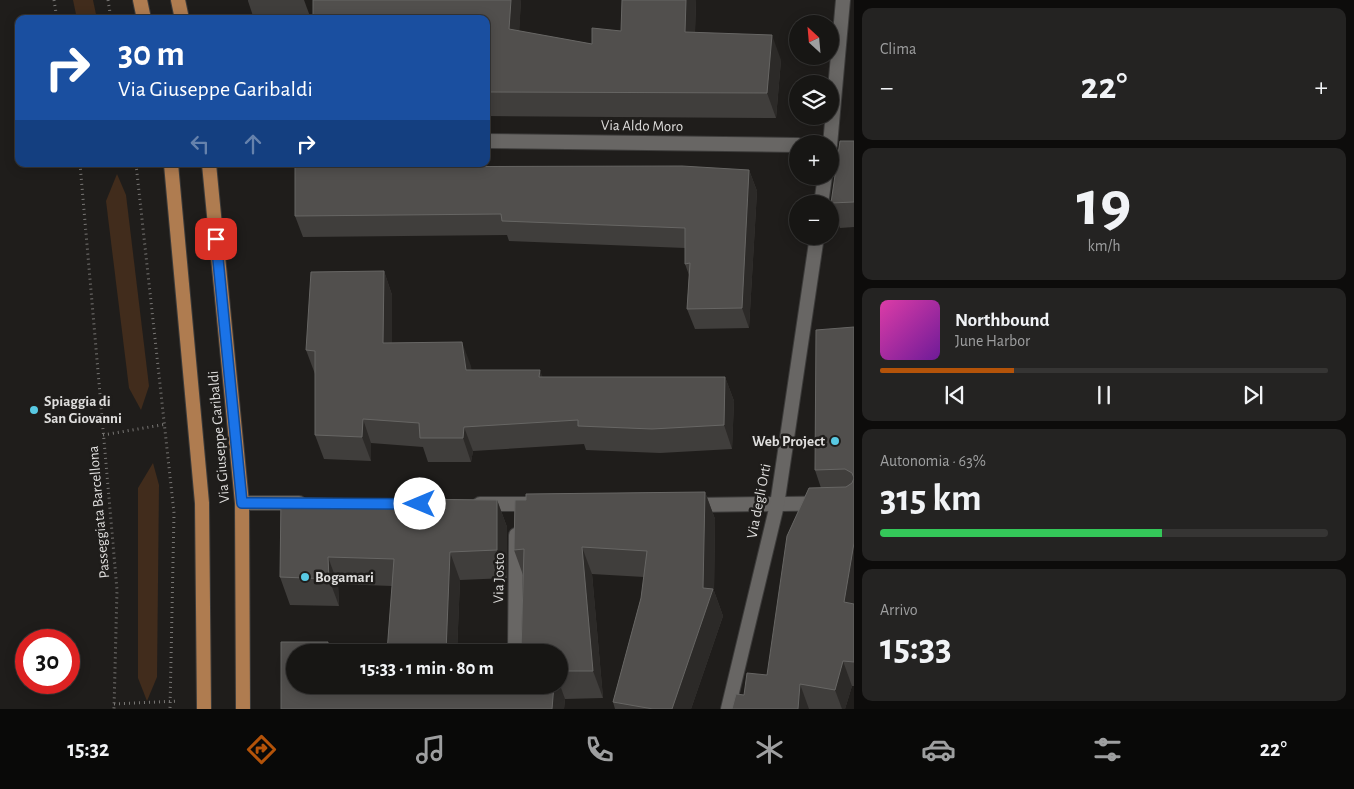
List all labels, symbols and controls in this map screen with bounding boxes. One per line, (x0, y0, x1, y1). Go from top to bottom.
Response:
north arrow (789, 15, 839, 65)
map controls (789, 15, 839, 245)
icon: right (35, 35, 100, 100)
text: 30 m (118, 37, 185, 72)
text: Clima (880, 41, 916, 57)
text: 22° (1081, 68, 1127, 106)
text: − (880, 74, 893, 102)
text: + (1315, 74, 1328, 102)
button: layers (789, 75, 839, 125)
text: Via Giuseppe Garibaldi (118, 78, 313, 100)
street label: Via Aldo Moro (601, 118, 683, 134)
icon: left (186, 130, 214, 158)
icon: ahead (239, 130, 267, 158)
icon: right (292, 130, 320, 158)
button: + (789, 135, 839, 185)
text: 19 (1077, 172, 1131, 237)
button: − (789, 195, 839, 245)
pin (195, 218, 237, 260)
icon: arrive (202, 225, 230, 253)
text: km/h (1087, 238, 1121, 254)
text: Northbound (955, 311, 1050, 330)
text: June Harbor (955, 333, 1030, 349)
street label: Via Giuseppe Garibaldi (206, 370, 232, 504)
icon: previous (941, 381, 969, 409)
icon: pause (1090, 381, 1118, 409)
icon: next (1239, 381, 1267, 409)
place label: Spiaggia di San Giovanni (44, 394, 122, 426)
marker: Spiaggia di San Giovanni (28, 404, 40, 416)
place label: Web Project (752, 434, 825, 449)
marker: Web Project (829, 435, 841, 447)
street label: Passeggiata Barcellona (86, 445, 112, 579)
text: Autonomia · 63% (880, 453, 986, 469)
street label: Via degli Orti (744, 462, 774, 540)
position arrow (393, 477, 445, 529)
text: 315 km (880, 480, 982, 518)
street label: Via Josto (491, 553, 507, 603)
place label: Bogamari (315, 570, 374, 585)
marker: Bogamari (299, 571, 311, 583)
text: Arrivo (880, 602, 918, 618)
speed limit sign: 30 (15, 629, 80, 694)
text: 15:33 (880, 629, 952, 667)
text: 15:33 · 1 min · 80 m (360, 659, 494, 678)
icon: directions (244, 732, 279, 767)
icon: music (413, 732, 448, 767)
icon: phone (582, 732, 617, 767)
icon: climate (752, 732, 787, 767)
icon: car (921, 732, 956, 767)
icon: filters (1090, 732, 1125, 767)
text: 15:32 (67, 738, 109, 760)
text: 22° (1260, 738, 1287, 760)

